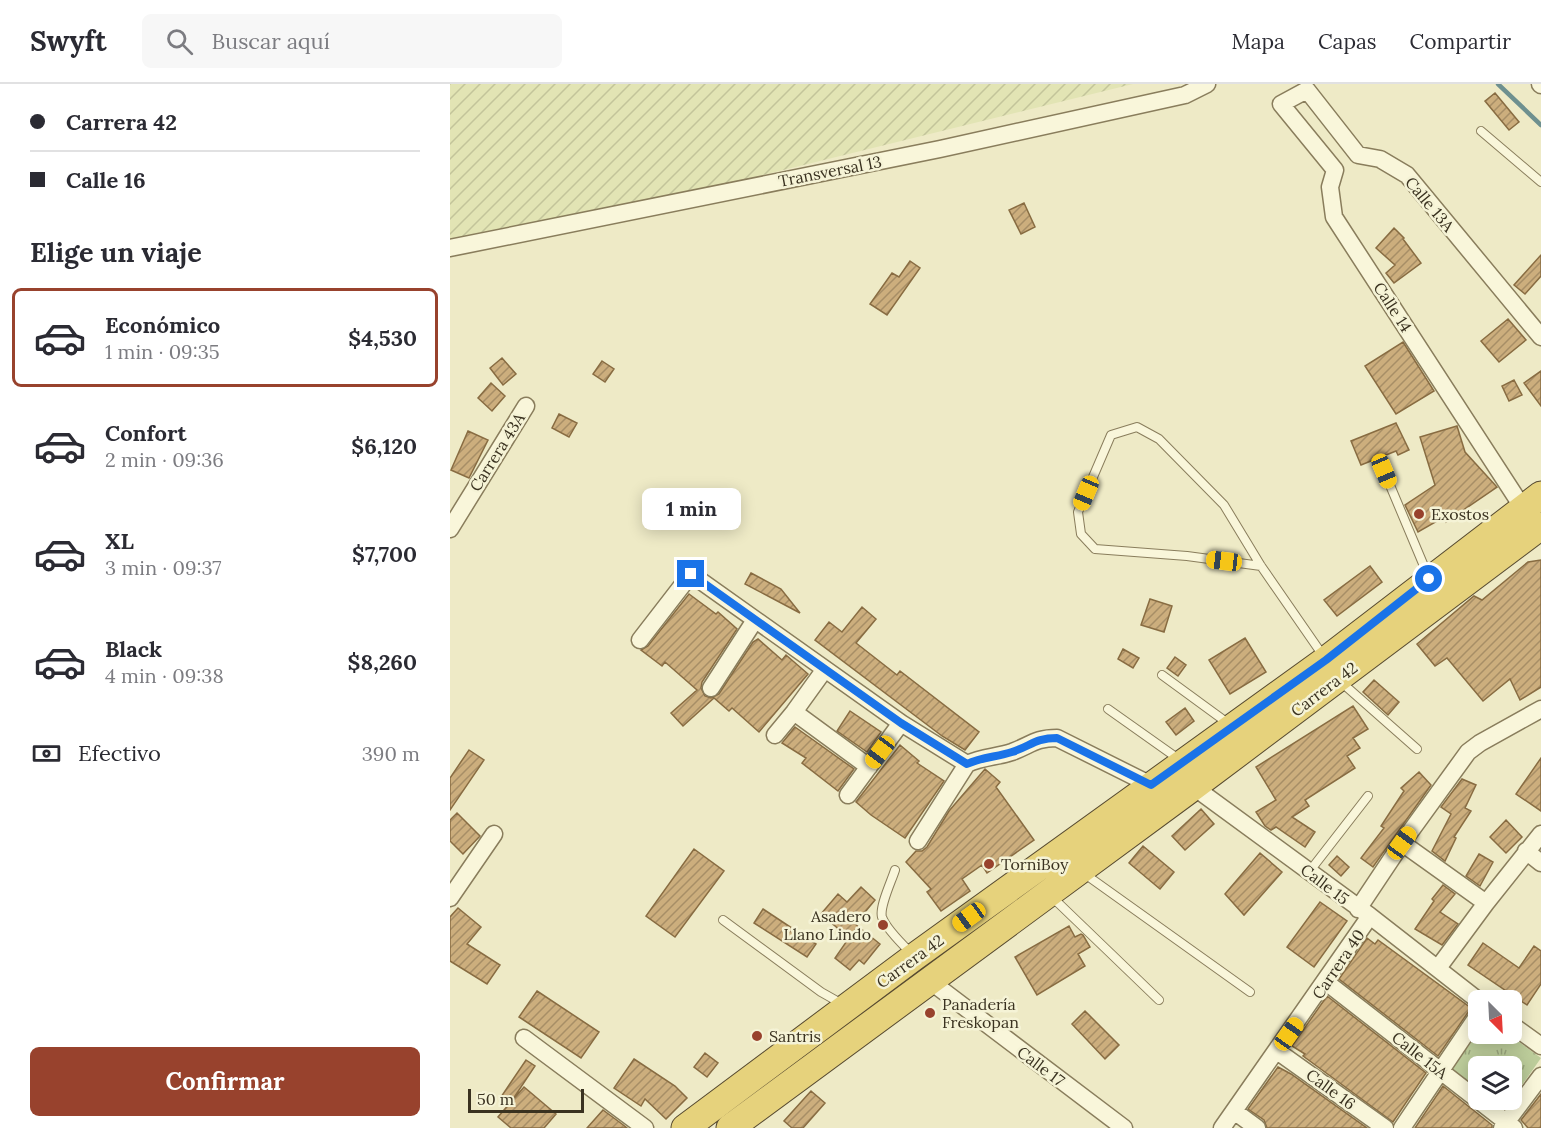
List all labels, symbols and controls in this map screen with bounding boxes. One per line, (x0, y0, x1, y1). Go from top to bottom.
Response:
search box (142, 14, 562, 68)
text: Swyft (30, 23, 106, 59)
icon: search (163, 25, 196, 58)
text: Buscar aquí (211, 27, 330, 55)
text: Mapa (1231, 28, 1285, 55)
text: Capas (1318, 28, 1377, 55)
text: Compartir (1410, 28, 1511, 55)
text: Carrera 42 (66, 108, 177, 136)
street label: Transversal 13 (777, 151, 883, 191)
text: Calle 16 (66, 166, 146, 194)
street label: Calle 13A (1401, 172, 1459, 236)
text: Elige un viaje (30, 235, 202, 269)
street label: Calle 14 (1369, 278, 1417, 336)
icon: car (33, 311, 87, 365)
text: Económico (105, 311, 220, 339)
text: $4,530 (348, 324, 417, 352)
text: 1 min · 09:35 (105, 339, 220, 364)
street label: Carrera 43A (465, 408, 530, 495)
icon: car (33, 419, 87, 473)
text: Confort (105, 419, 187, 447)
text: $6,120 (351, 432, 417, 460)
text: 2 min · 09:36 (105, 447, 224, 472)
car (1369, 451, 1399, 491)
car (1071, 473, 1101, 513)
callout: 1 min (642, 487, 740, 529)
text: 1 min (666, 496, 717, 521)
place label: Exostos (1431, 504, 1489, 524)
marker: Exostos (1412, 507, 1426, 521)
icon: car (33, 527, 87, 581)
text: XL (105, 527, 134, 555)
text: $7,700 (352, 540, 417, 568)
car (1205, 550, 1243, 572)
text: 3 min · 09:37 (105, 555, 221, 580)
route end (677, 560, 704, 587)
route start (1415, 565, 1442, 592)
icon: car (33, 635, 87, 689)
text: Black (105, 635, 162, 663)
text: $8,260 (348, 648, 417, 676)
street label: Carrera 42 (1287, 657, 1361, 721)
text: 4 min · 09:38 (105, 663, 224, 688)
car (862, 732, 898, 772)
icon: cash (30, 737, 63, 770)
text: Efectivo (78, 739, 161, 767)
text: 390 m (362, 741, 420, 766)
car (1384, 823, 1420, 863)
place label: TorniBoy (1001, 854, 1069, 874)
marker: TorniBoy (982, 857, 996, 871)
street label: Calle 15 (1297, 859, 1353, 909)
car (949, 899, 989, 935)
place label: Asadero Llano Lindo (783, 906, 871, 944)
marker: Asadero Llano Lindo (876, 918, 890, 932)
street label: Carrera 40 (1307, 925, 1369, 1003)
street label: Carrera 42 (872, 930, 948, 992)
north arrow (1468, 990, 1522, 1044)
map controls (1468, 990, 1522, 1110)
place label: Panadería Freskopan (942, 994, 1019, 1032)
marker: Panadería Freskopan (923, 1006, 937, 1020)
car (1271, 1014, 1307, 1054)
place label: Santris (769, 1026, 821, 1046)
street label: Calle 15A (1388, 1027, 1453, 1084)
marker: Santris (750, 1029, 764, 1043)
street label: Calle 17 (1013, 1042, 1069, 1091)
button: Confirmar (30, 1047, 420, 1116)
button: layers (1468, 1056, 1522, 1110)
street label: Calle 16 (1302, 1064, 1360, 1114)
scale bar (468, 1086, 584, 1114)
text: 50 m (477, 1089, 514, 1109)

